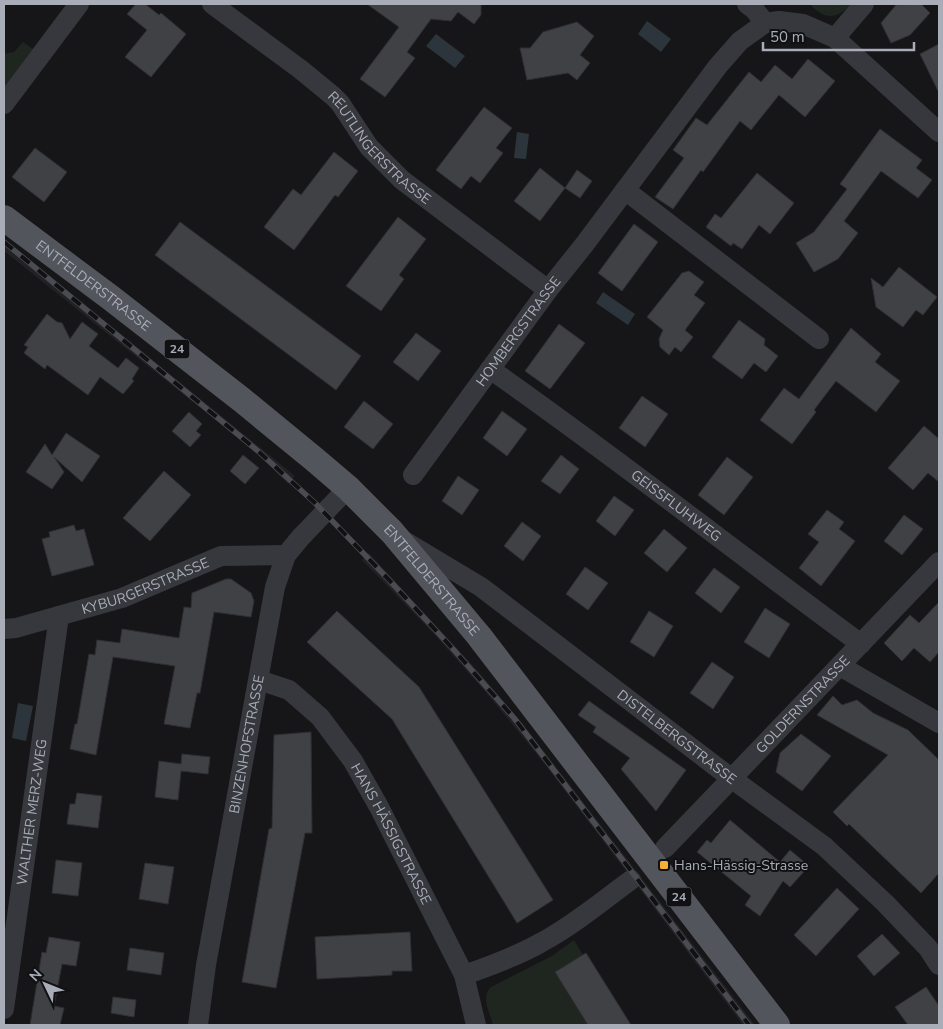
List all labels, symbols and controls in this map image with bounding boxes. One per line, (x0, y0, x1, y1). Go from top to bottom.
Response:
scale bar (763, 20, 914, 52)
text: 50 m (770, 27, 805, 47)
street label: REUTLINGERSTRASSE (323, 87, 435, 209)
street label: ENTFELDERSTRASSE (32, 236, 155, 336)
street label: HOMBERGSTRASSE (472, 273, 565, 390)
road number: 24 (164, 339, 190, 358)
street label: GEISSFLUHWEG (627, 466, 725, 546)
street label: ENTFELDERSTRASSE (380, 520, 484, 640)
street label: KYBURGERSTRASSE (79, 553, 212, 619)
street label: GOLDERNSTRASSE (752, 652, 854, 758)
street label: BINZENHOFSTRASSE (225, 673, 269, 815)
street label: DISTELBERGSTRASSE (613, 685, 740, 789)
street label: WALTHER MERZ-WEG (12, 738, 52, 886)
street label: HANS HÄSSIGSTRASSE (346, 760, 436, 908)
place label: Hans-Hässig-Strasse (674, 856, 808, 875)
marker: Hans-Hässig-Strasse (658, 859, 670, 871)
road number: 24 (666, 888, 692, 906)
north arrow (20, 959, 70, 1009)
text: N (25, 965, 46, 986)

